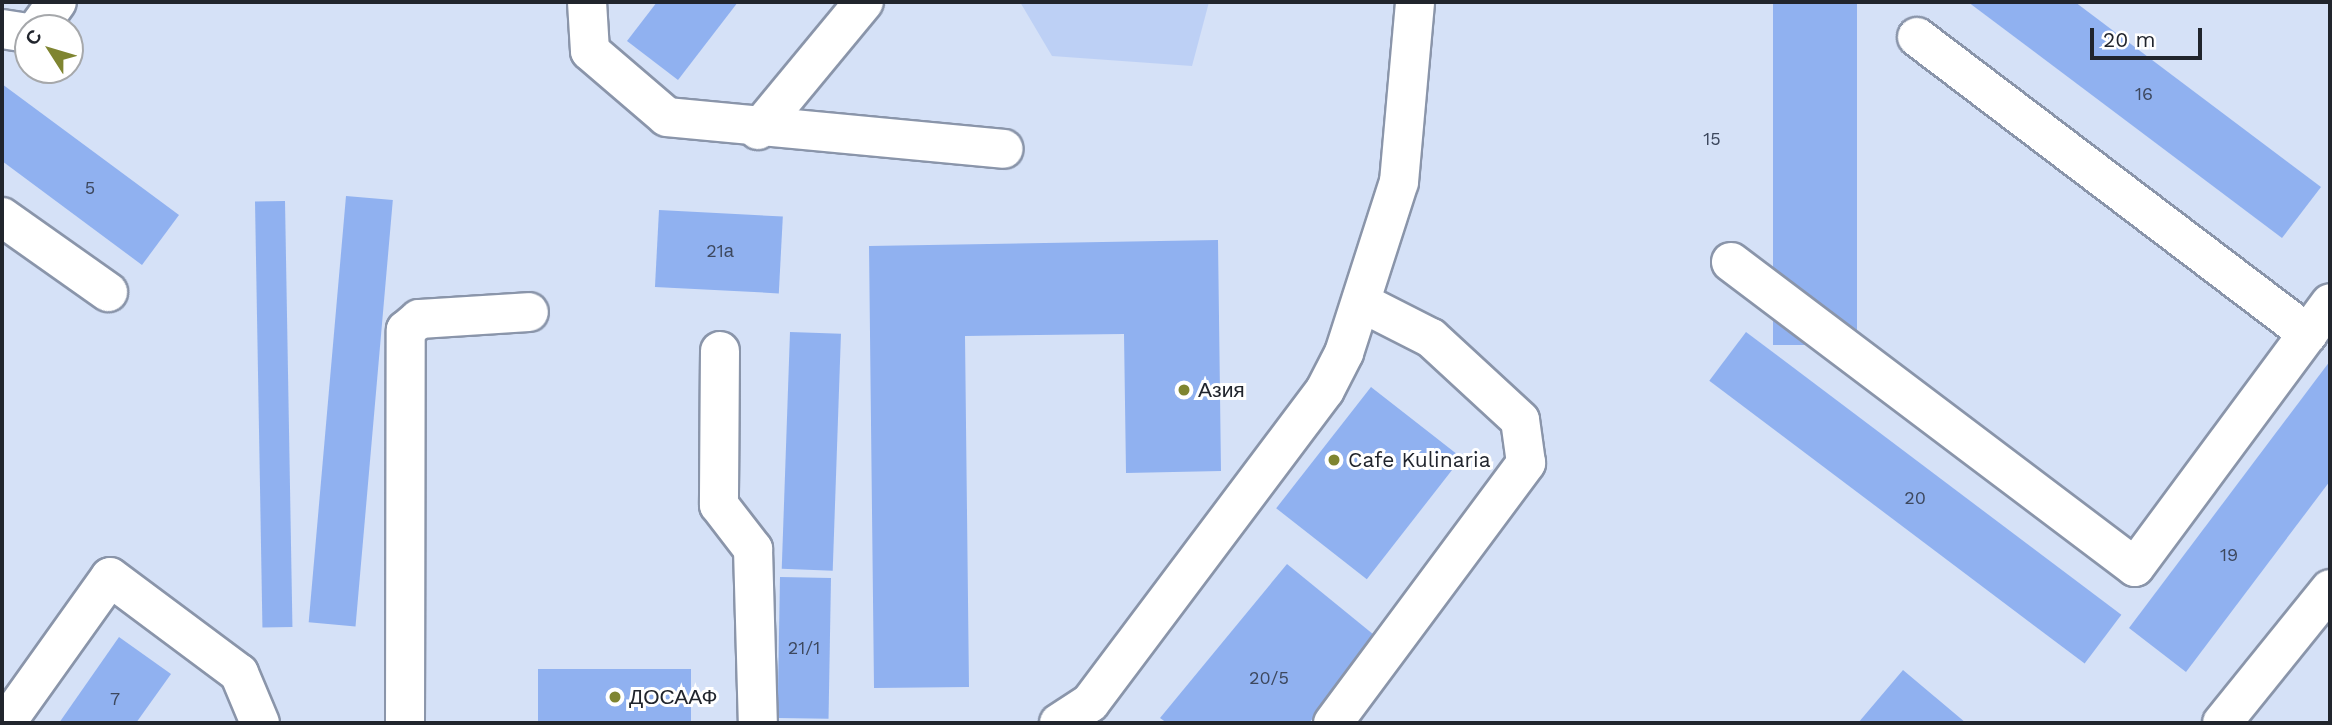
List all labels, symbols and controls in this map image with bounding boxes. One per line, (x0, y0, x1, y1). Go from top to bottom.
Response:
north arrow (14, 14, 84, 84)
scale bar (2094, 14, 2206, 58)
text: С (20, 25, 47, 50)
text: 20 m (2103, 27, 2155, 52)
house number: 16 (2135, 83, 2153, 105)
house number: 15 (1703, 128, 1721, 150)
house number: 5 (85, 177, 95, 199)
house number: 21а (706, 240, 734, 262)
place label: Азия (1198, 377, 1245, 403)
marker: Азия (1176, 382, 1192, 398)
place label: Cafe Kulinaria (1348, 447, 1491, 473)
marker: Cafe Kulinaria (1326, 452, 1342, 468)
house number: 20 (1904, 487, 1926, 509)
house number: 19 (2220, 544, 2238, 566)
house number: 21/1 (788, 637, 820, 659)
house number: 20/5 (1249, 667, 1289, 689)
place label: ДОСААФ (629, 684, 718, 710)
house number: 7 (110, 688, 120, 710)
marker: ДОСААФ (607, 689, 623, 705)

